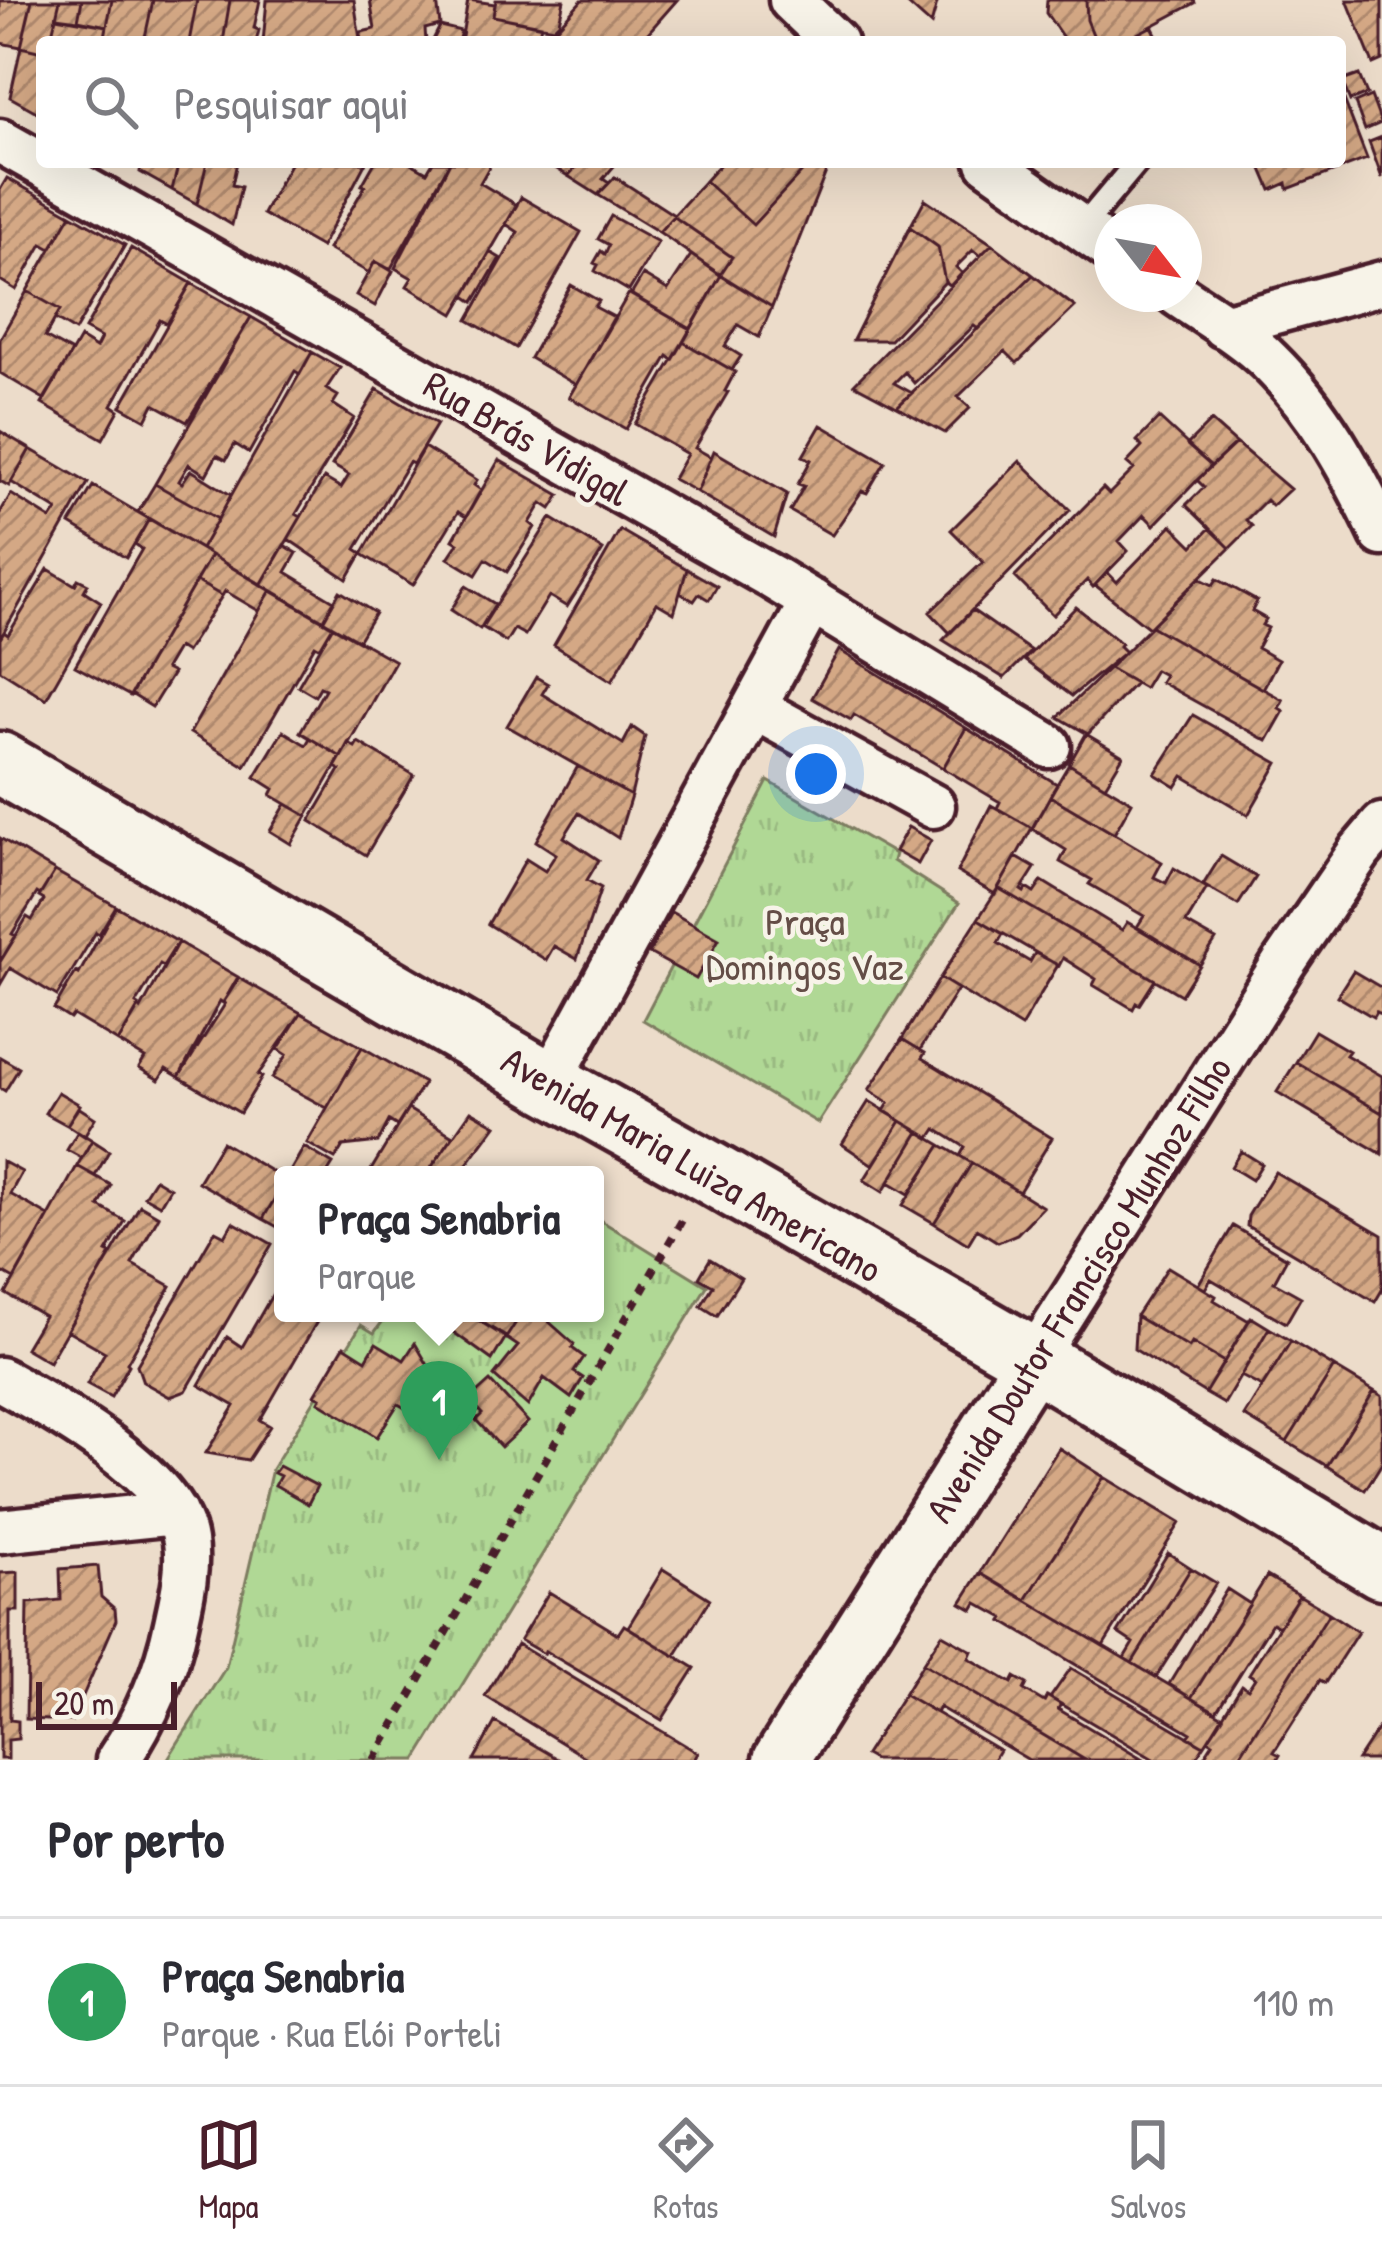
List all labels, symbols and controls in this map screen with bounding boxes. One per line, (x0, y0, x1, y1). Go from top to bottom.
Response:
search box (36, 36, 1346, 168)
icon: search (78, 69, 144, 135)
text: Pesquisar aqui (174, 72, 409, 133)
north arrow (1094, 204, 1202, 312)
street label: Rua Brás Vidigal (415, 357, 640, 518)
your location (786, 744, 846, 804)
park label: Praça Domingos Vaz (706, 894, 904, 992)
street label: Avenida Maria Luiza Americano (492, 1033, 892, 1294)
street label: Avenida Doutor Francisco Munhoz Filho (912, 1046, 1243, 1532)
popup (274, 1166, 604, 1322)
text: Praça Senabria (318, 1187, 560, 1248)
text: Parque (318, 1248, 416, 1301)
pin: 1 (400, 1361, 478, 1460)
scale bar (36, 1676, 177, 1729)
text: 20 m (54, 1681, 114, 1725)
text: Por perto (48, 1804, 224, 1873)
text: Praça Senabria (162, 1945, 404, 2006)
text: 1 (80, 1975, 94, 2028)
text: 110 m (1253, 1975, 1334, 2028)
text: Parque · Rua Elói Porteli (162, 2006, 502, 2059)
tab: Mapa (196, 2112, 262, 2228)
tab: Rotas (653, 2112, 719, 2228)
tab: Salvos (1110, 2112, 1186, 2228)

